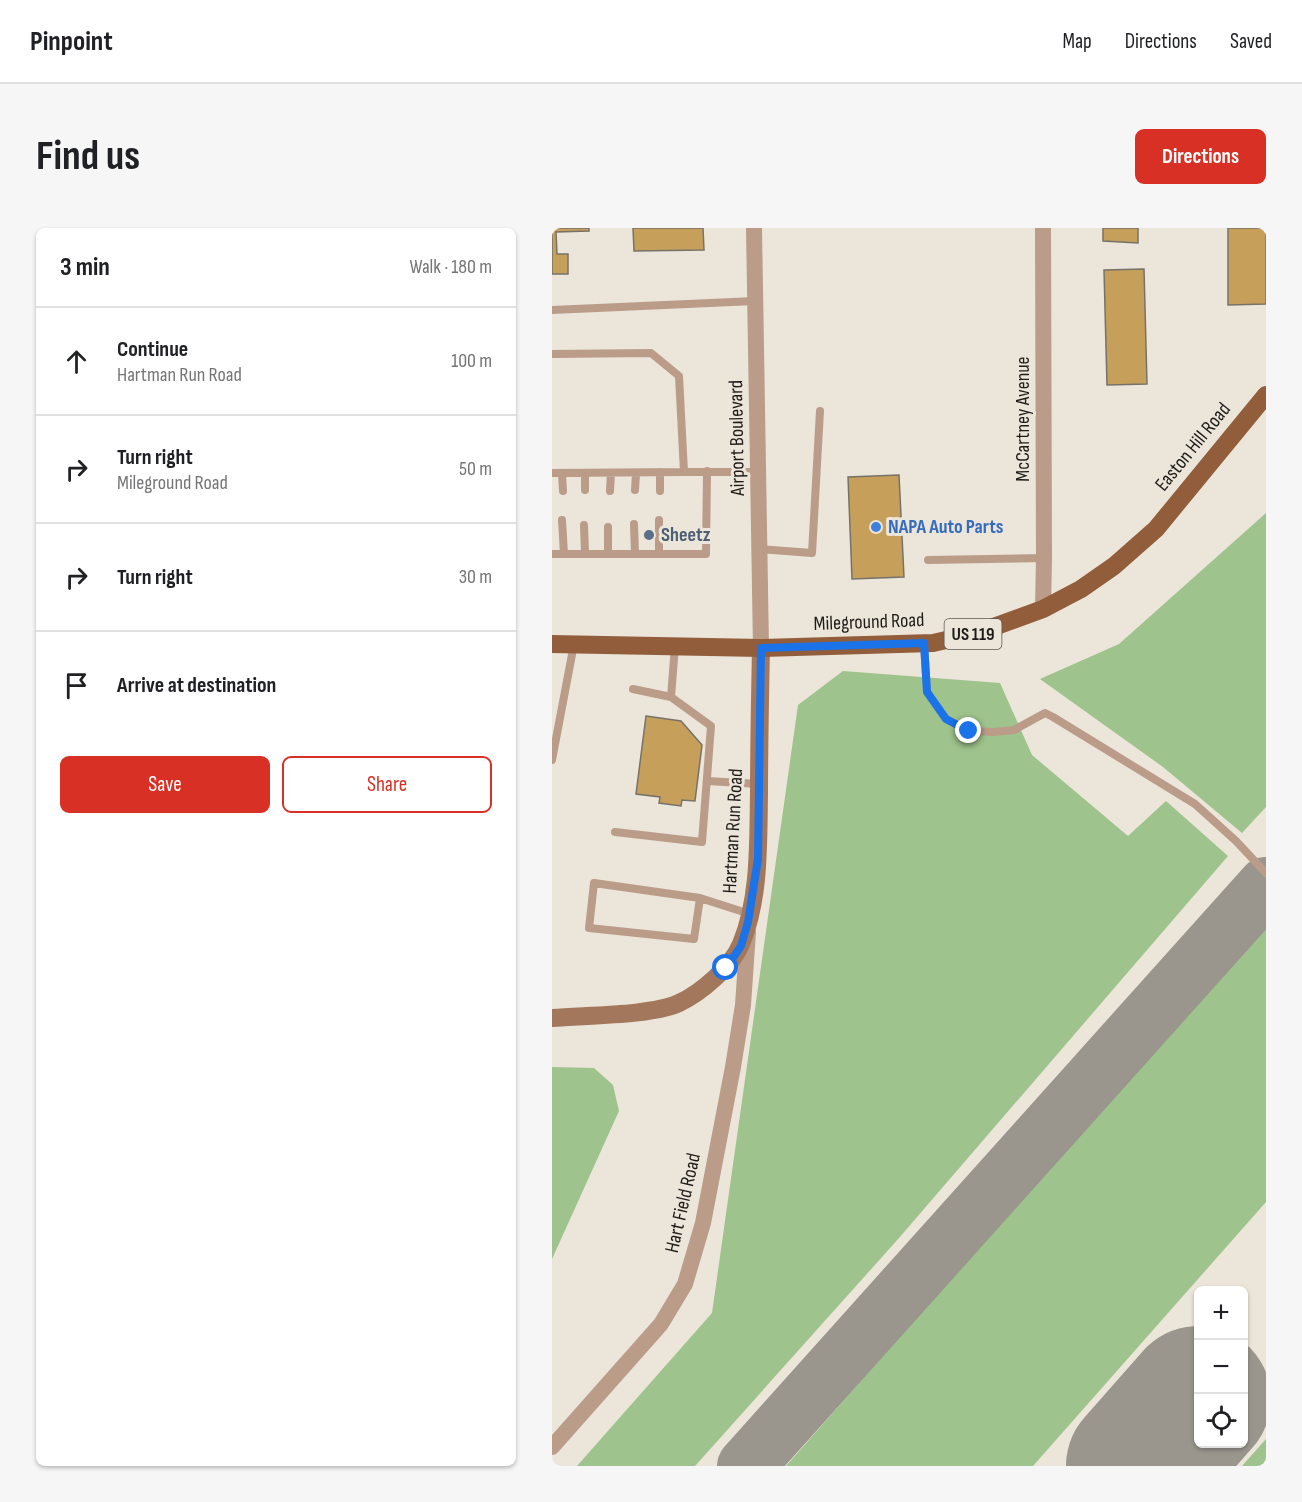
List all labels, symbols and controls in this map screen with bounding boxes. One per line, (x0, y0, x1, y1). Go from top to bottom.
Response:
text: Pinpoint (30, 25, 113, 58)
text: Map (1062, 29, 1092, 54)
text: Directions (1125, 29, 1197, 54)
text: Saved (1230, 29, 1272, 54)
button: Directions (1135, 129, 1266, 184)
text: Find us (36, 131, 140, 182)
text: 3 min (60, 252, 110, 283)
text: Walk · 180 m (409, 255, 492, 279)
text: Continue (117, 336, 188, 363)
icon: ahead (60, 345, 93, 378)
text: 100 m (451, 349, 492, 373)
street label: McCartney Avenue (1011, 356, 1035, 482)
text: Hartman Run Road (117, 363, 242, 387)
street label: Airport Boulevard (724, 380, 750, 497)
street label: Easton Hill Road (1150, 398, 1236, 496)
text: Turn right (117, 444, 193, 471)
icon: right (60, 453, 93, 486)
text: 50 m (459, 457, 492, 481)
text: Mileground Road (117, 471, 228, 495)
place label: NAPA Auto Parts (888, 515, 1004, 539)
marker: NAPA Auto Parts (869, 520, 883, 534)
place label: Sheetz (661, 523, 711, 547)
marker: Sheetz (642, 528, 656, 542)
icon: right (60, 561, 93, 594)
text: Turn right (117, 564, 193, 591)
text: 30 m (459, 565, 492, 589)
street label: Mileground Road (813, 608, 925, 636)
road number: US 119 (944, 619, 1002, 649)
icon: arrive (60, 669, 93, 702)
text: Arrive at destination (117, 672, 276, 699)
route end (955, 717, 981, 743)
button: Save (60, 756, 270, 813)
button: Share (282, 756, 492, 813)
street label: Hartman Run Road (718, 768, 748, 894)
route start (712, 954, 738, 980)
street label: Hart Field Road (660, 1151, 706, 1255)
map controls (1194, 1286, 1248, 1448)
button: + (1194, 1286, 1248, 1340)
button: − (1194, 1340, 1248, 1394)
button: locate (1194, 1394, 1248, 1448)

